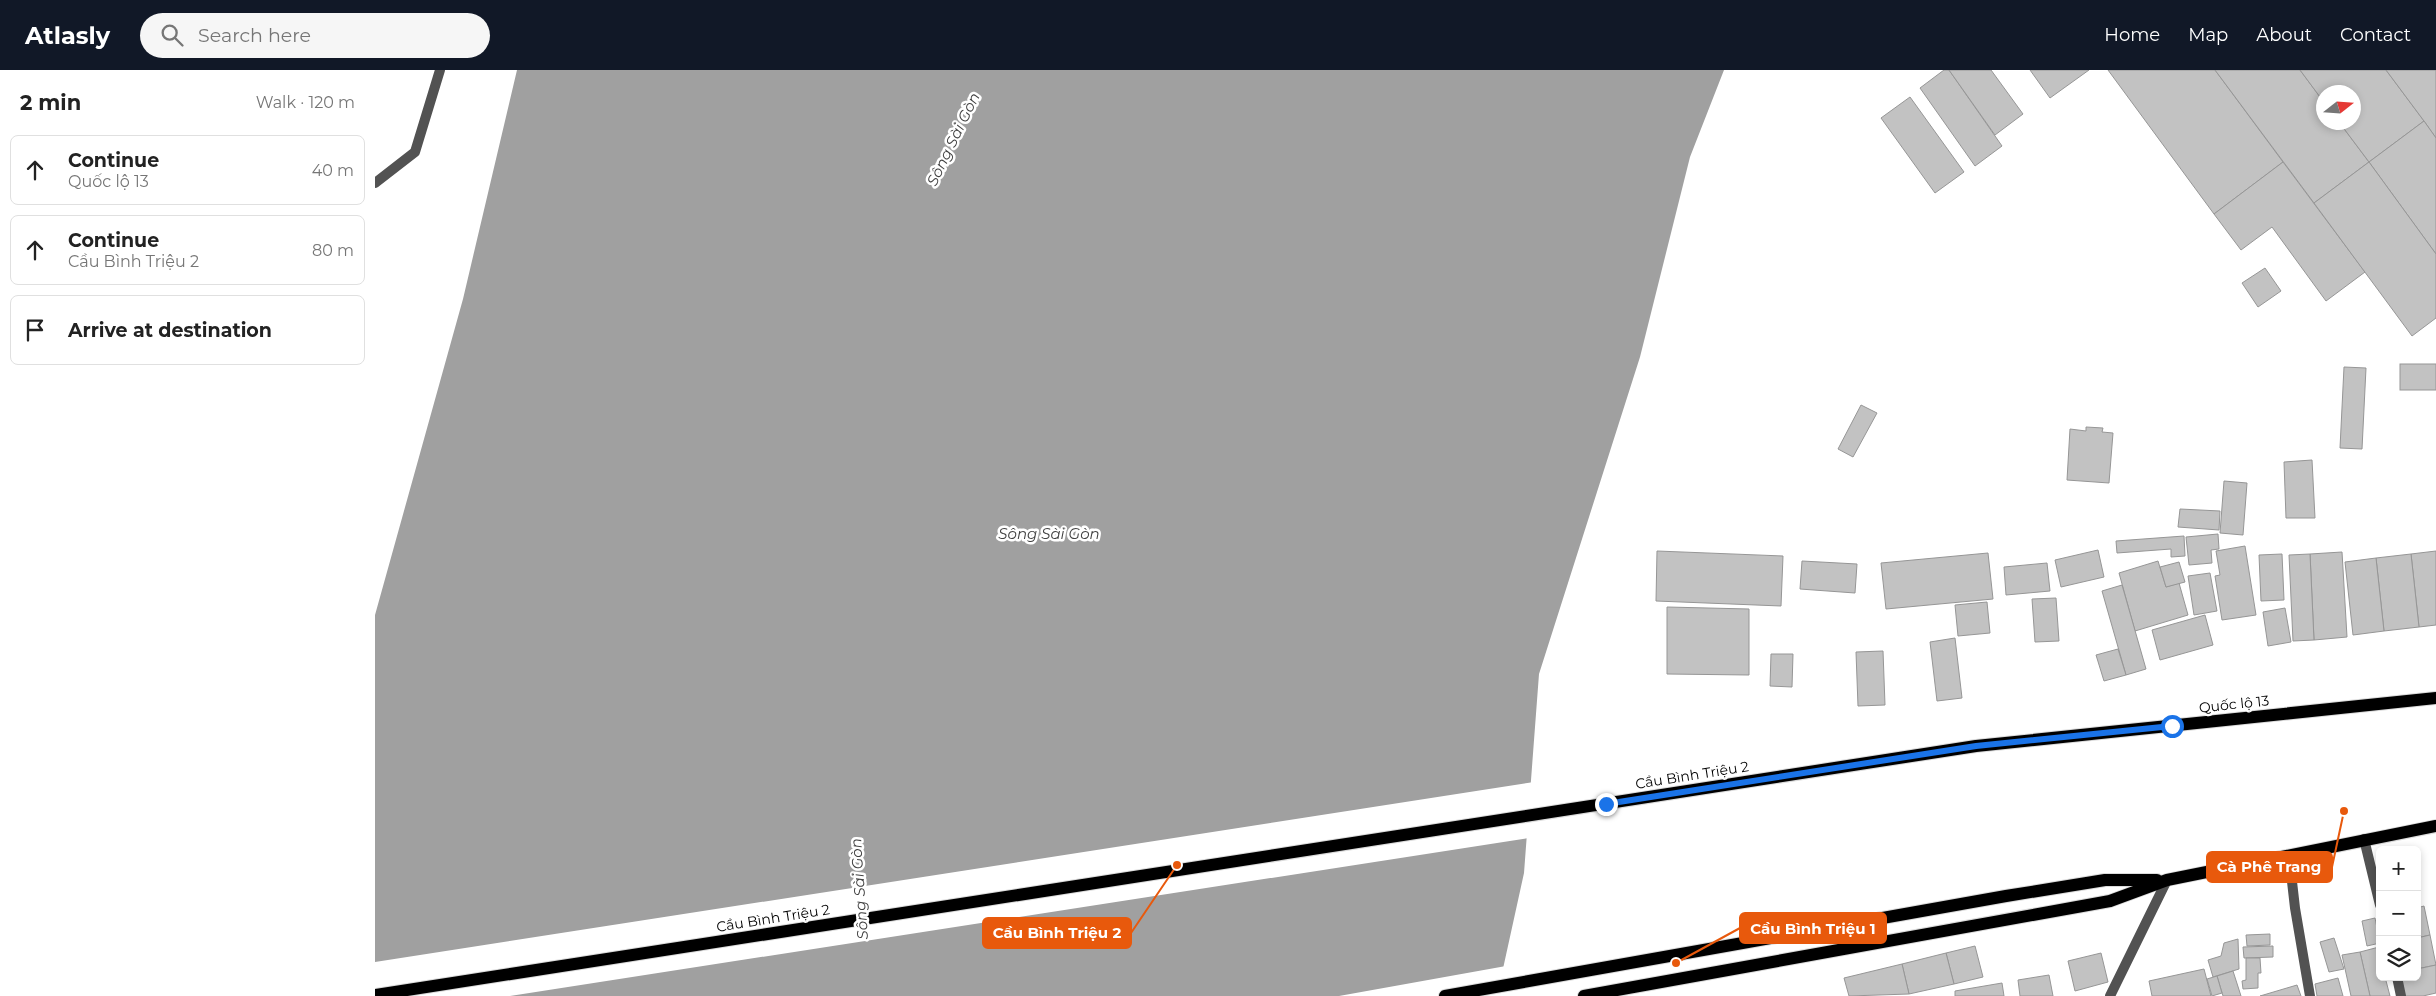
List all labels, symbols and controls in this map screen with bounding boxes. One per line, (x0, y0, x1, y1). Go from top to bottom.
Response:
search box (140, 13, 490, 58)
text: Atlasly (25, 21, 110, 50)
icon: search (158, 21, 186, 49)
text: Search here (198, 24, 311, 47)
text: Home (2104, 24, 2160, 46)
text: Map (2188, 24, 2228, 46)
text: About (2256, 24, 2312, 46)
text: Contact (2340, 24, 2411, 46)
north arrow (2316, 85, 2361, 130)
water label: Sông Sài Gòn (922, 89, 984, 189)
text: 2 min (20, 90, 81, 115)
text: Walk · 120 m (256, 93, 355, 112)
text: Continue (68, 149, 159, 172)
icon: ahead (21, 156, 49, 184)
text: 40 m (312, 161, 354, 180)
text: Quốc lộ 13 (68, 172, 149, 191)
text: Continue (68, 229, 159, 252)
icon: ahead (21, 236, 49, 264)
text: 80 m (312, 241, 354, 260)
text: Cầu Bình Triệu 2 (68, 252, 199, 271)
icon: arrive (21, 316, 49, 344)
text: Arrive at destination (68, 319, 272, 342)
water label: Sông Sài Gòn (998, 524, 1100, 543)
street label: Quốc lộ 13 (2198, 691, 2270, 717)
route start (2161, 715, 2184, 738)
street label: Cầu Bình Triệu 2 (1634, 757, 1750, 793)
route end (1595, 793, 1618, 816)
water label: Sông Sài Gòn (846, 838, 872, 940)
map controls (2376, 846, 2421, 981)
button: + (2376, 846, 2421, 891)
callout: Cà Phê Trang (2207, 852, 2332, 882)
text: Cà Phê Trang (2217, 857, 2321, 876)
button: − (2376, 891, 2421, 936)
street label: Cầu Bình Triệu 2 (715, 900, 831, 936)
callout: Cầu Bình Triệu 1 (1740, 913, 1886, 943)
callout: Cầu Bình Triệu 2 (983, 918, 1131, 948)
text: Cầu Bình Triệu 1 (1750, 919, 1876, 938)
text: Cầu Bình Triệu 2 (993, 923, 1121, 942)
button: layers (2376, 936, 2421, 981)

